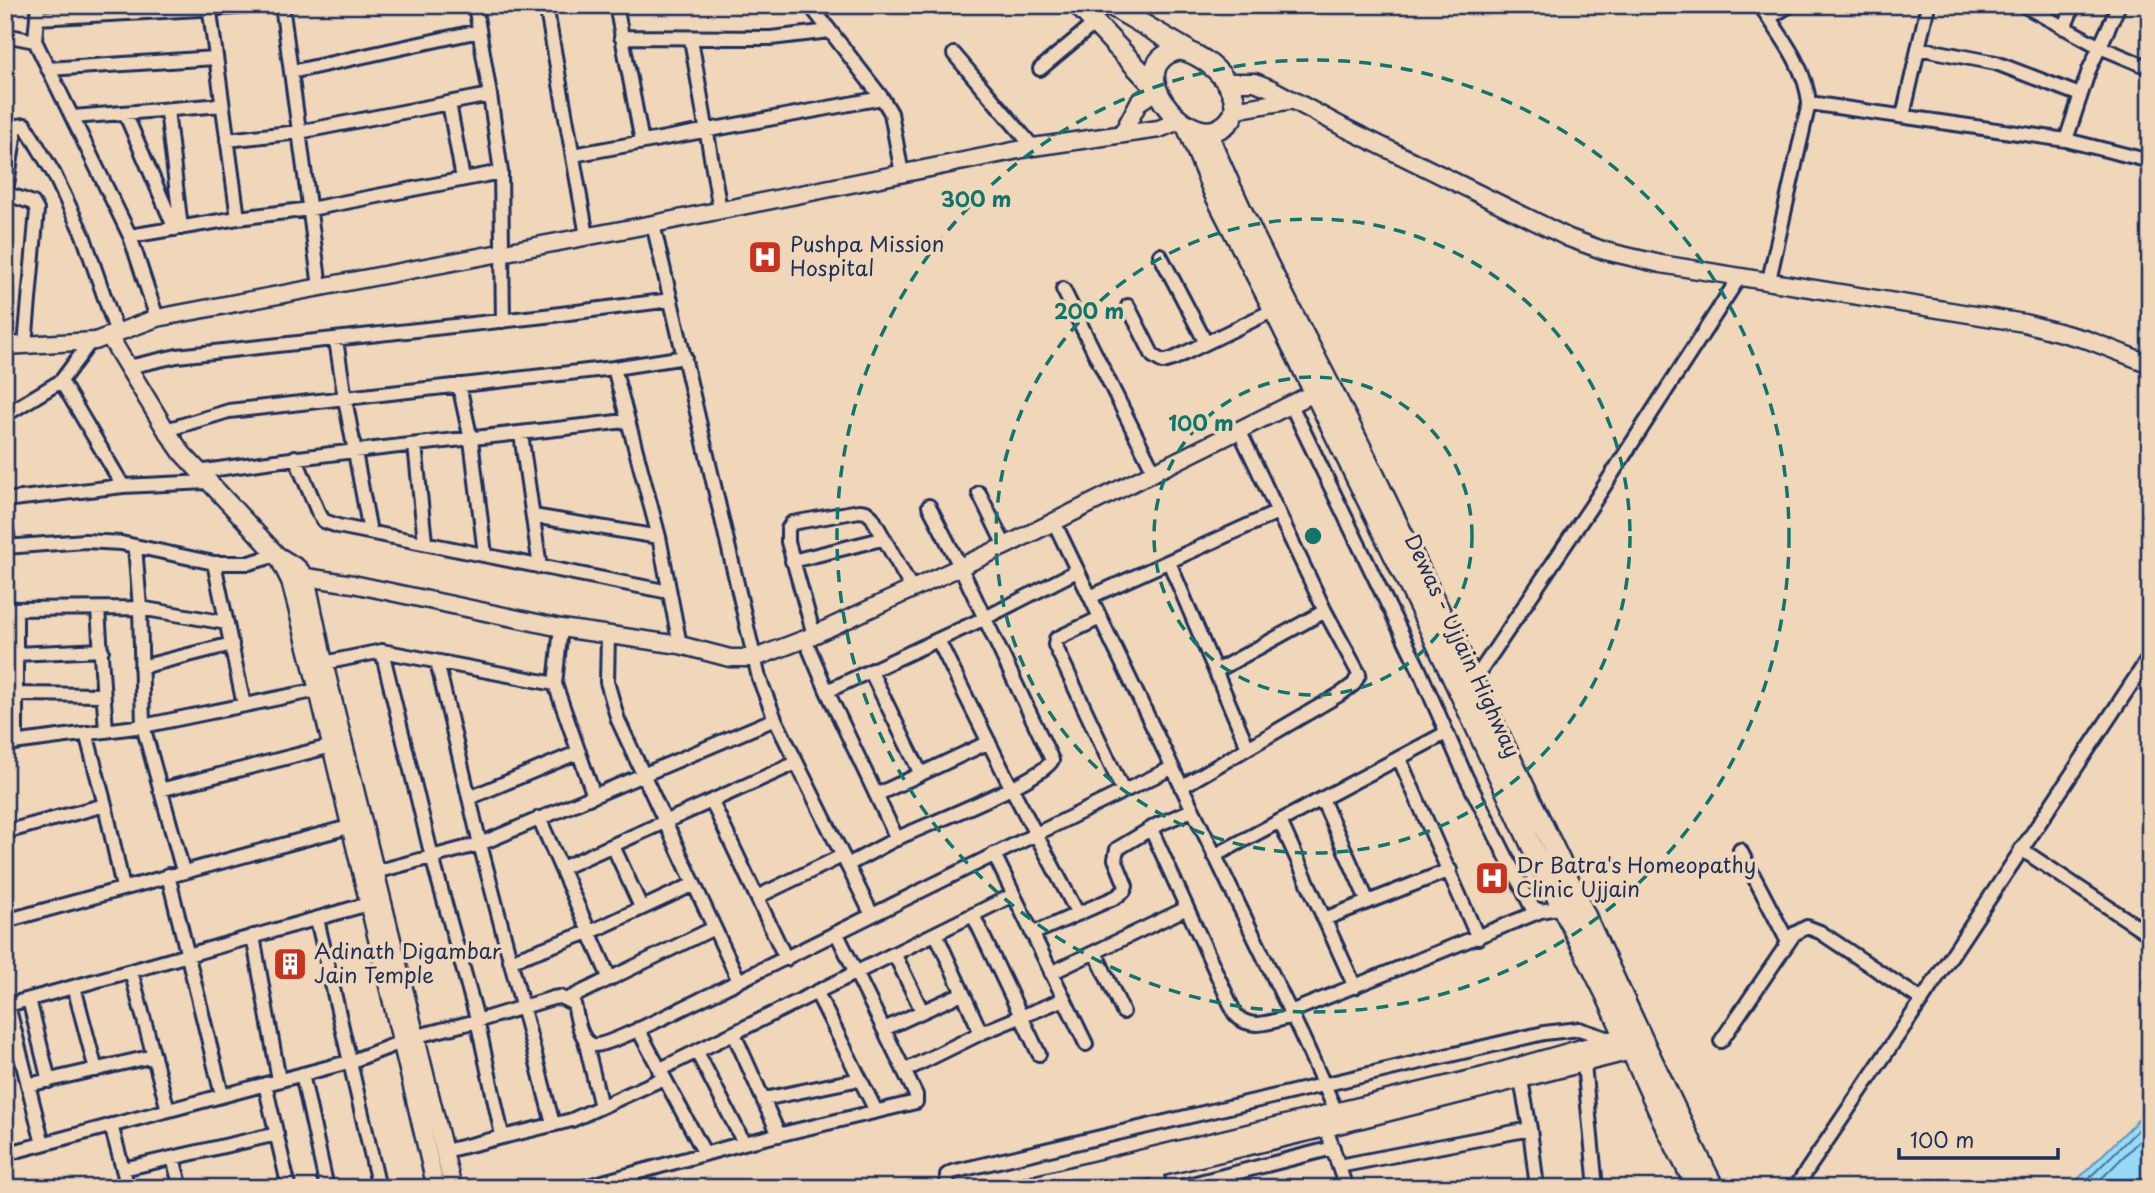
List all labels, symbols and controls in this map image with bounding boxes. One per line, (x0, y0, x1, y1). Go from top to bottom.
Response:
text: 300 m (941, 182, 1011, 214)
place label: Pushpa Mission Hospital (790, 227, 944, 283)
hospital icon: Pushpa Mission Hospital (746, 238, 784, 276)
text: 200 m (1054, 294, 1124, 326)
text: 100 m (1168, 406, 1234, 438)
centre of rings (1301, 524, 1325, 548)
street label: Dewas - Ujjain Highway (1398, 528, 1530, 762)
place label: Dr Batra's Homeopathy Clinic Ujjain (1516, 848, 1756, 904)
hospital icon: Dr Batra's Homeopathy Clinic Ujjain (1473, 859, 1511, 897)
place label: Adinath Digambar Jain Temple (314, 934, 502, 990)
building icon: Adinath Digambar Jain Temple (271, 945, 309, 983)
scale bar (1899, 1116, 2059, 1160)
text: 100 m (1910, 1123, 1974, 1155)

